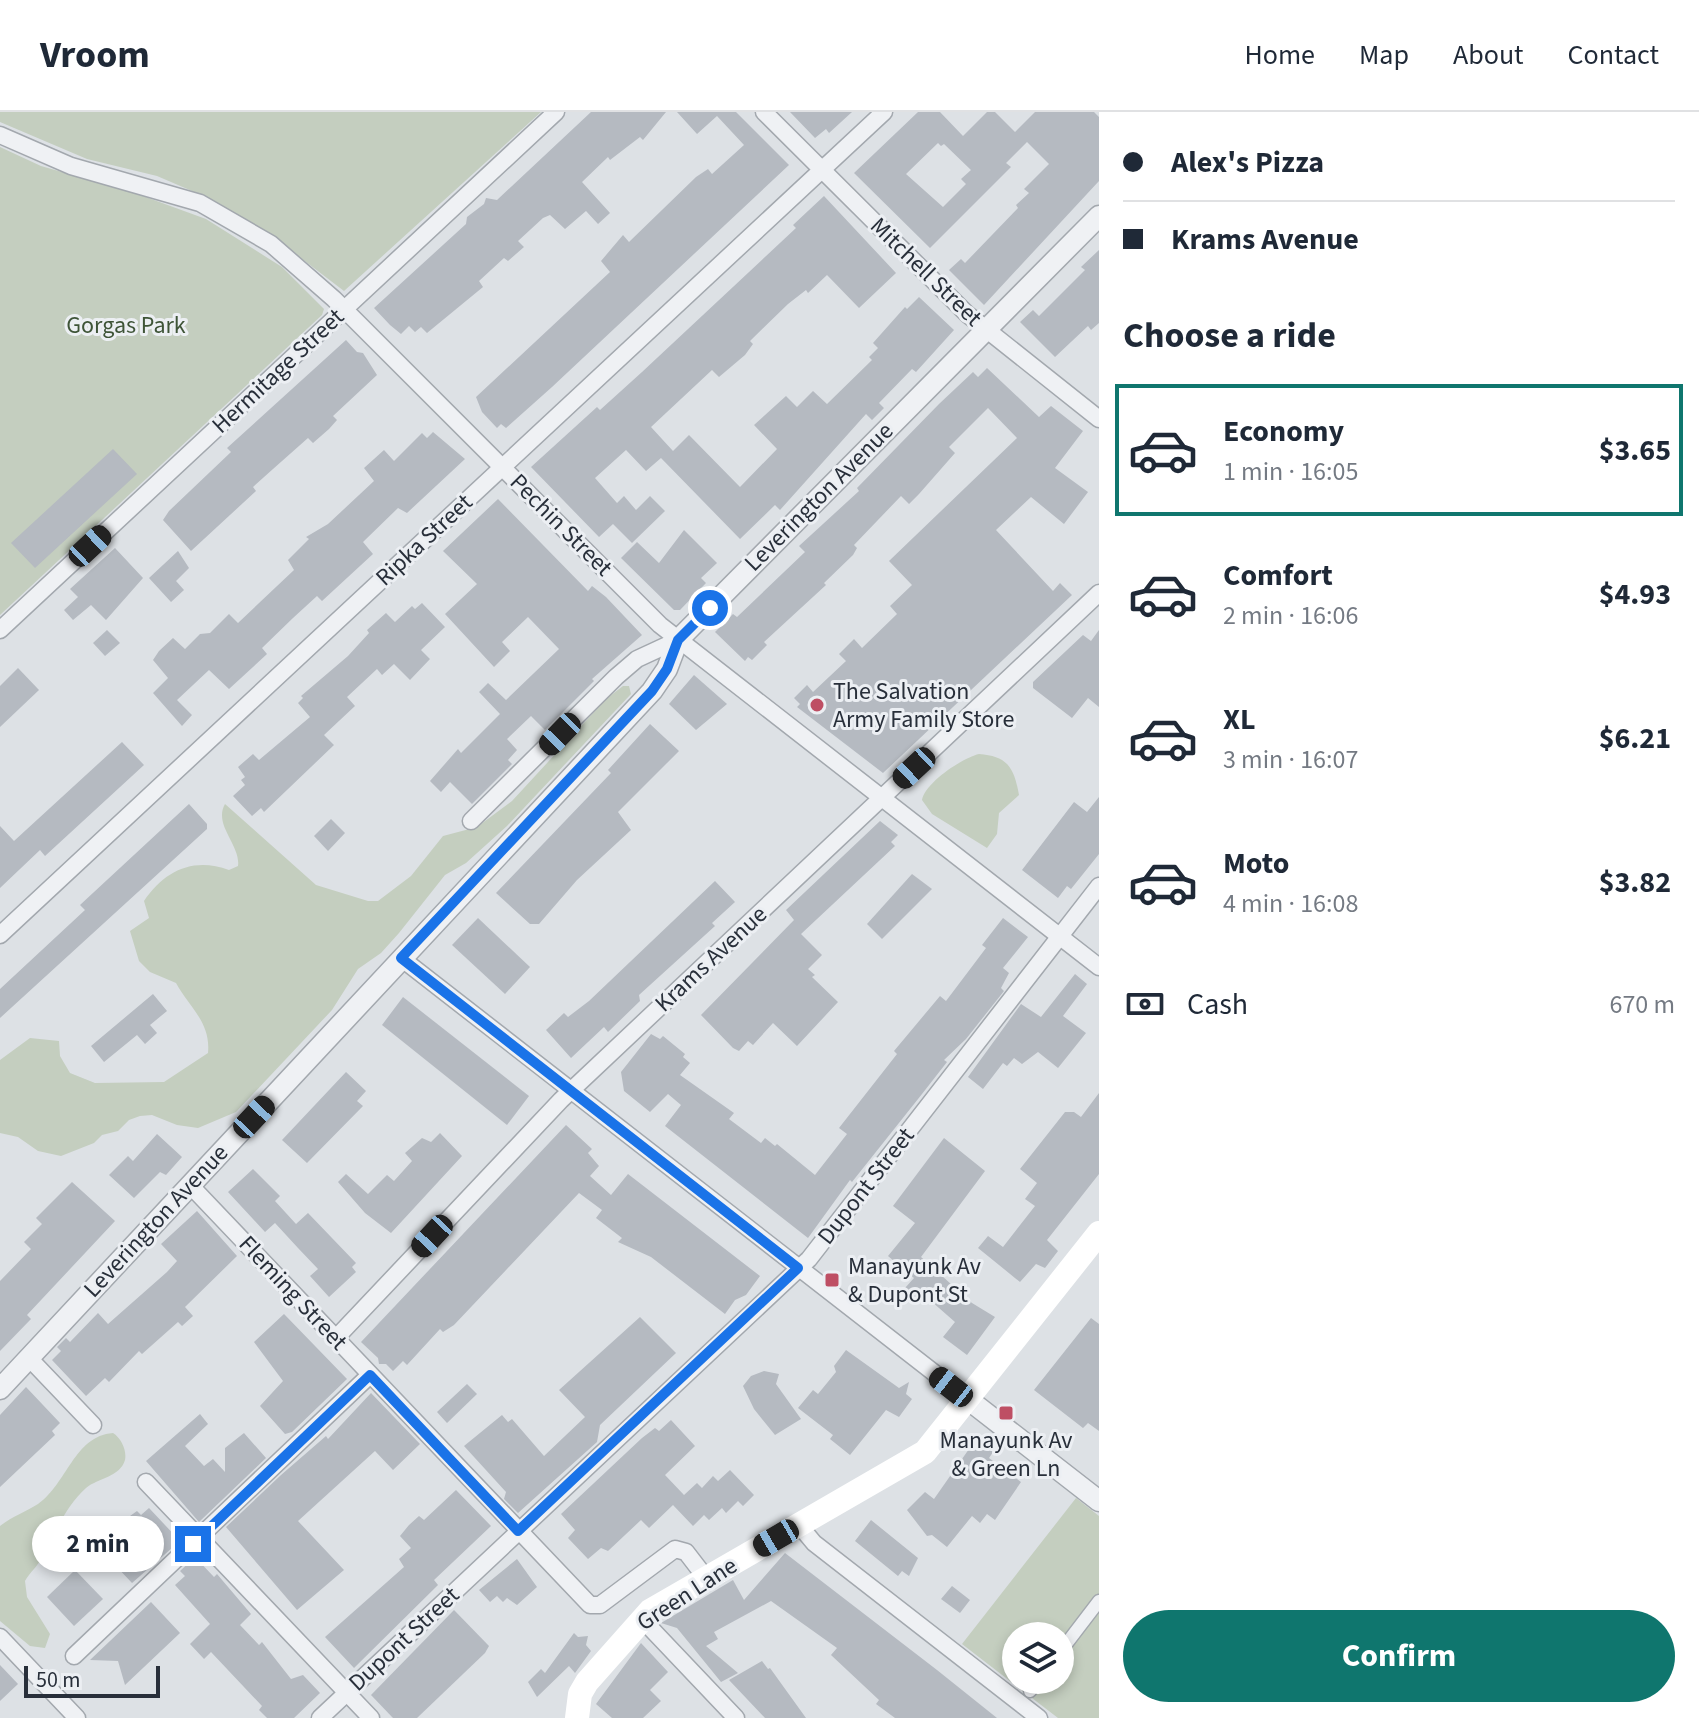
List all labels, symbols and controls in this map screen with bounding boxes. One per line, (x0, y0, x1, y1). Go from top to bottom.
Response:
text: Vroom (40, 28, 150, 82)
text: Home (1244, 35, 1315, 75)
text: Map (1359, 35, 1409, 75)
text: About (1453, 35, 1524, 75)
text: Contact (1568, 35, 1659, 75)
text: Alex's Pizza (1171, 141, 1324, 184)
street label: Mitchell Street (862, 209, 990, 335)
text: Krams Avenue (1171, 218, 1359, 261)
street label: Hermitage Street (204, 300, 352, 442)
park label: Gorgas Park (66, 308, 186, 343)
text: Choose a ride (1123, 310, 1336, 361)
text: Economy (1223, 410, 1344, 453)
street label: Leverington Avenue (736, 414, 902, 580)
icon: car (1127, 414, 1199, 486)
text: $3.65 (1599, 429, 1671, 472)
text: 1 min · 16:05 (1223, 453, 1358, 490)
street label: Pechin Street (502, 466, 620, 584)
street label: Ripka Street (368, 486, 480, 594)
car (64, 521, 116, 571)
text: Comfort (1223, 554, 1333, 597)
icon: car (1127, 558, 1199, 630)
text: $4.93 (1599, 573, 1671, 616)
route start (692, 590, 728, 626)
text: 2 min · 16:06 (1223, 597, 1358, 634)
place label: The Salvation Army Family Store (833, 674, 1014, 737)
marker: The Salvation Army Family Store (808, 696, 826, 714)
text: XL (1223, 698, 1256, 741)
icon: car (1127, 702, 1199, 774)
car (535, 708, 585, 760)
text: $6.21 (1599, 717, 1671, 760)
text: 3 min · 16:07 (1223, 741, 1358, 778)
car (888, 743, 940, 793)
text: Moto (1223, 842, 1289, 885)
icon: car (1127, 846, 1199, 918)
text: $3.82 (1599, 861, 1671, 904)
text: 4 min · 16:08 (1223, 885, 1358, 922)
street label: Krams Avenue (647, 898, 775, 1020)
icon: cash (1123, 982, 1167, 1026)
text: Cash (1187, 983, 1248, 1026)
text: 670 m (1609, 986, 1675, 1023)
car (229, 1091, 279, 1143)
street label: Dupont Street (809, 1120, 923, 1252)
street label: Leverington Avenue (75, 1136, 237, 1306)
car (407, 1210, 457, 1262)
street label: Fleming Street (230, 1228, 356, 1358)
place label: Manayunk Av & Dupont St (848, 1249, 981, 1312)
marker: Manayunk Av & Dupont St (823, 1271, 841, 1289)
car (925, 1363, 977, 1411)
marker: Manayunk Av & Green Ln (997, 1404, 1015, 1422)
place label: Manayunk Av & Green Ln (940, 1423, 1072, 1486)
callout: 2 min (33, 1516, 165, 1572)
car (749, 1516, 803, 1560)
text: 2 min (66, 1525, 130, 1562)
route end (175, 1526, 211, 1562)
street label: Green Lane (630, 1548, 744, 1640)
street label: Dupont Street (341, 1578, 467, 1700)
button: Confirm (1123, 1610, 1675, 1702)
map controls (1002, 1622, 1074, 1694)
button: layers (1002, 1622, 1074, 1694)
scale bar (24, 1662, 160, 1698)
text: 50 m (36, 1664, 81, 1696)

